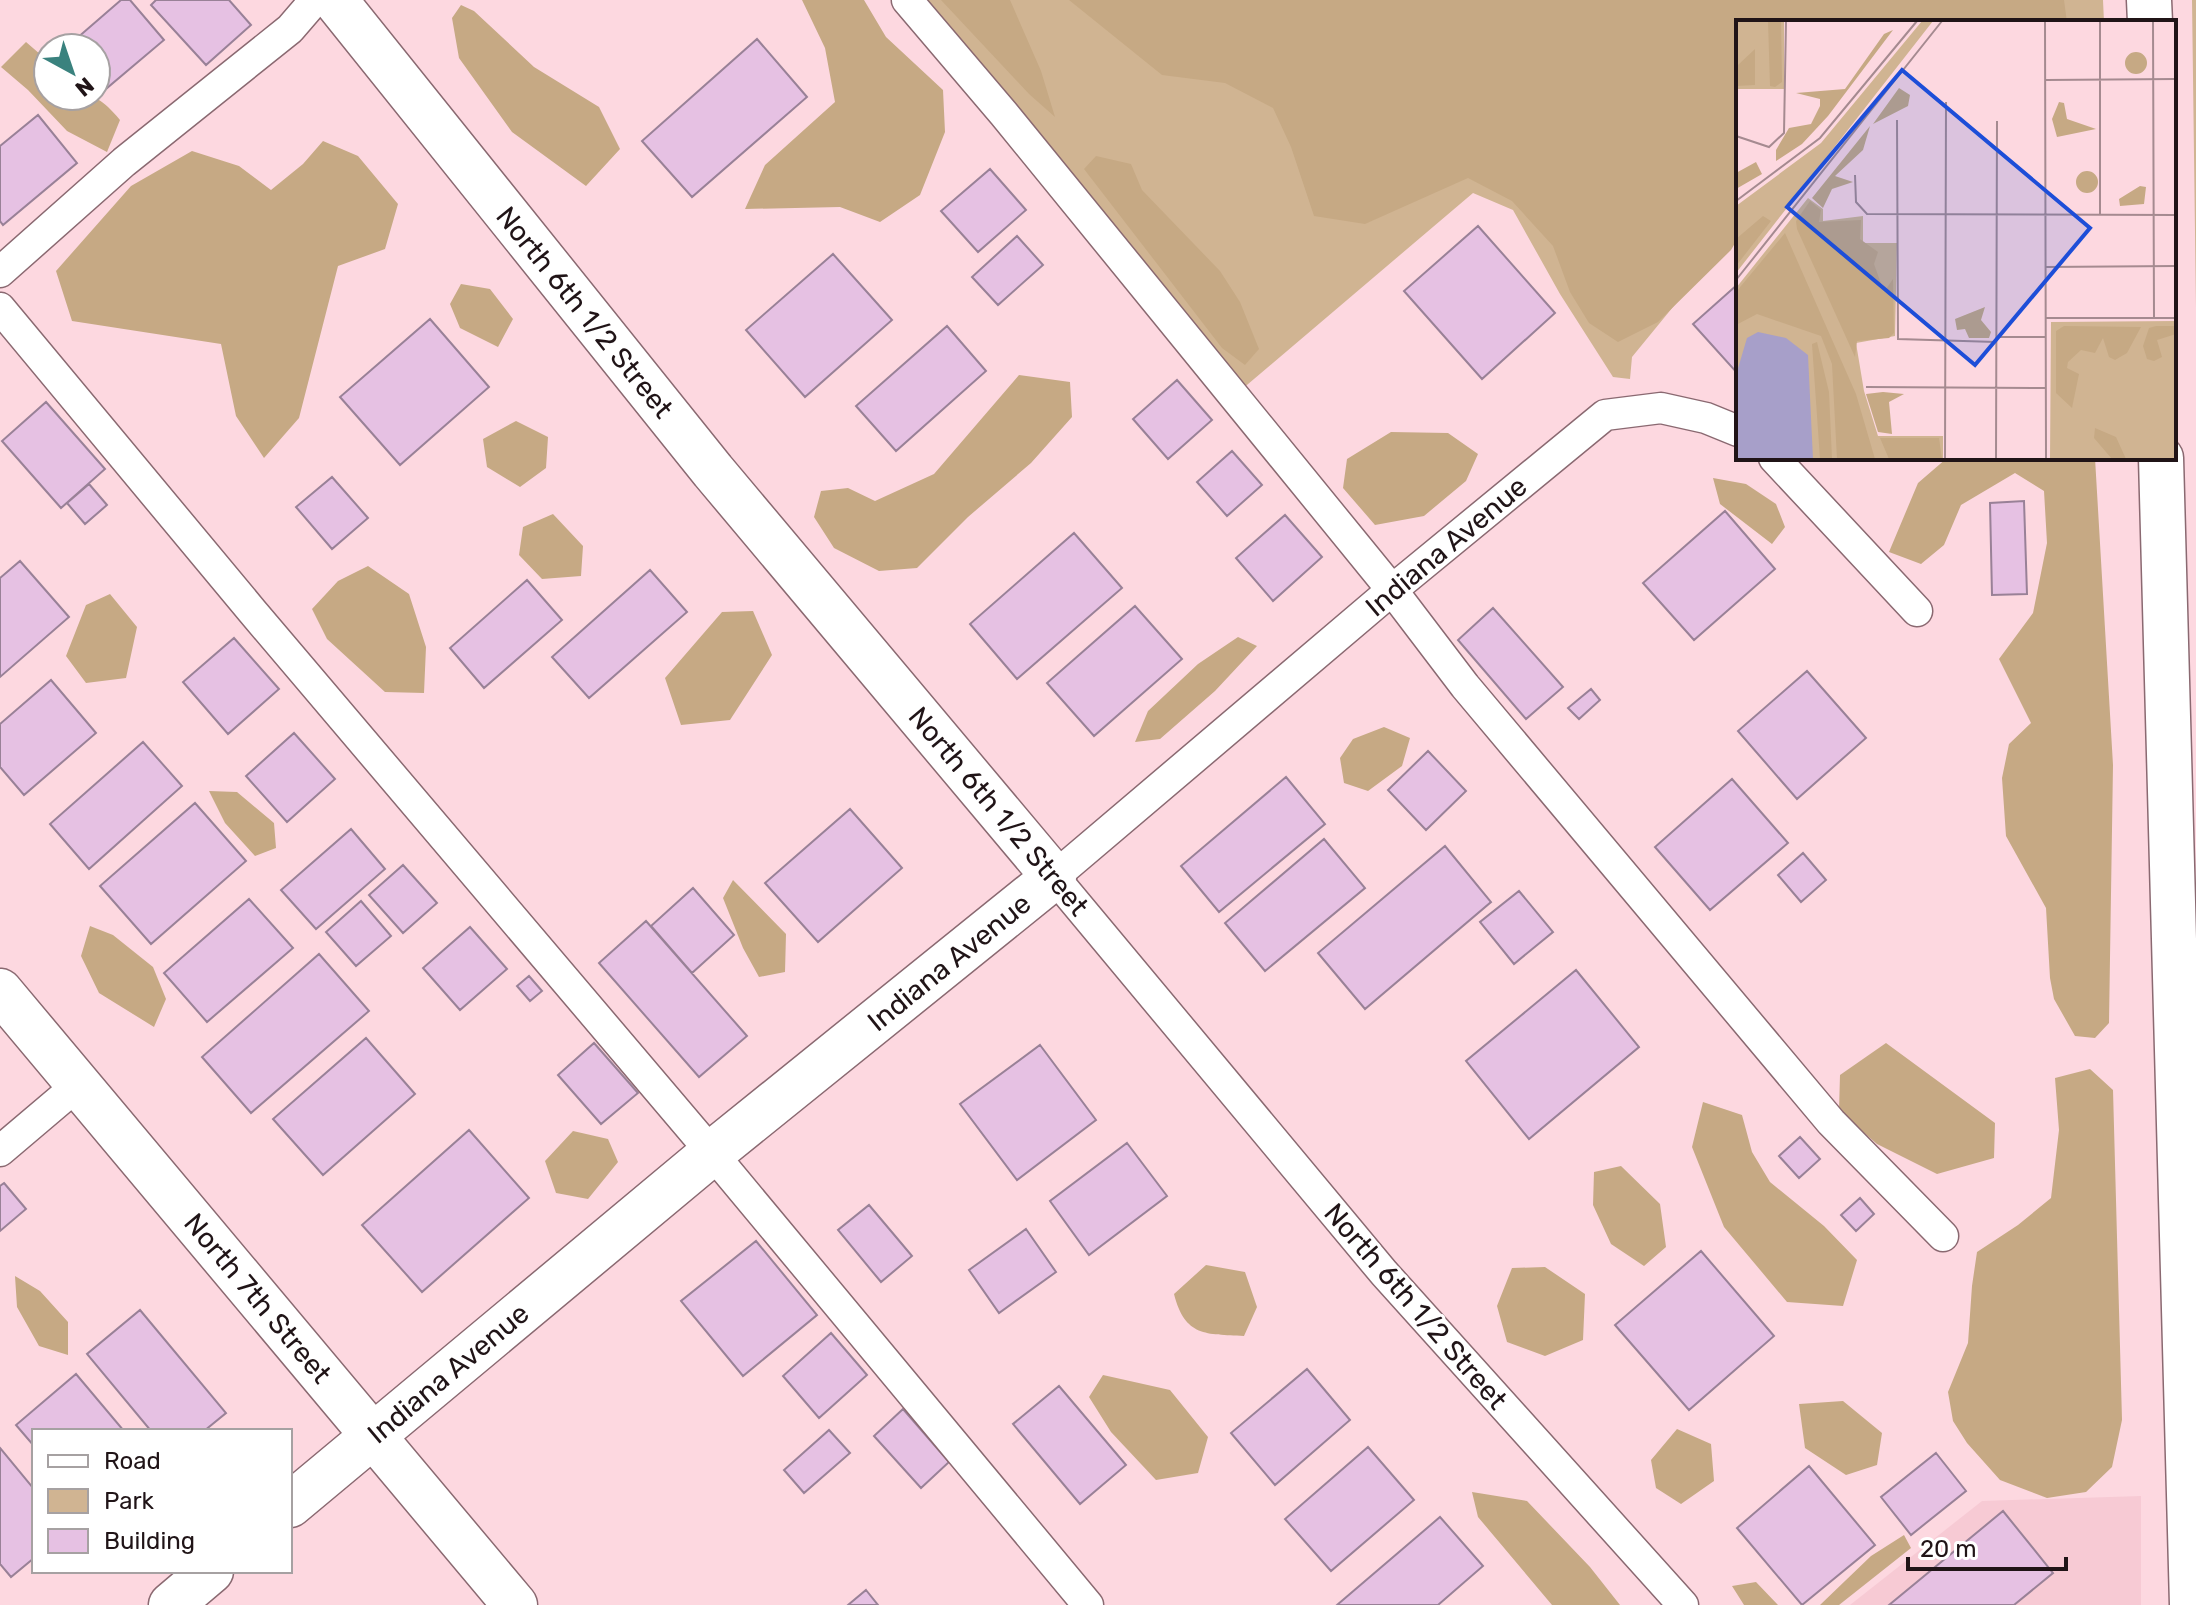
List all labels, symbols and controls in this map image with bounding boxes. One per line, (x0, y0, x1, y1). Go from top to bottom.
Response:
inset map (1736, 20, 2176, 460)
north arrow (32, 32, 112, 112)
text: N (70, 72, 99, 102)
street label: North 6th 1/2 Street (489, 200, 680, 425)
street label: Indiana Avenue (1359, 469, 1534, 623)
street label: North 6th 1/2 Street (902, 700, 1096, 922)
street label: Indiana Avenue (861, 887, 1037, 1038)
street label: North 6th 1/2 Street (1317, 1197, 1514, 1416)
street label: North 7th Street (177, 1207, 338, 1390)
street label: Indiana Avenue (361, 1296, 536, 1450)
legend (32, 1429, 292, 1573)
text: Road (104, 1447, 161, 1475)
text: Park (104, 1487, 155, 1515)
scale bar (1908, 1521, 2066, 1571)
text: Building (104, 1527, 195, 1555)
text: 20 m (1920, 1535, 1977, 1563)

